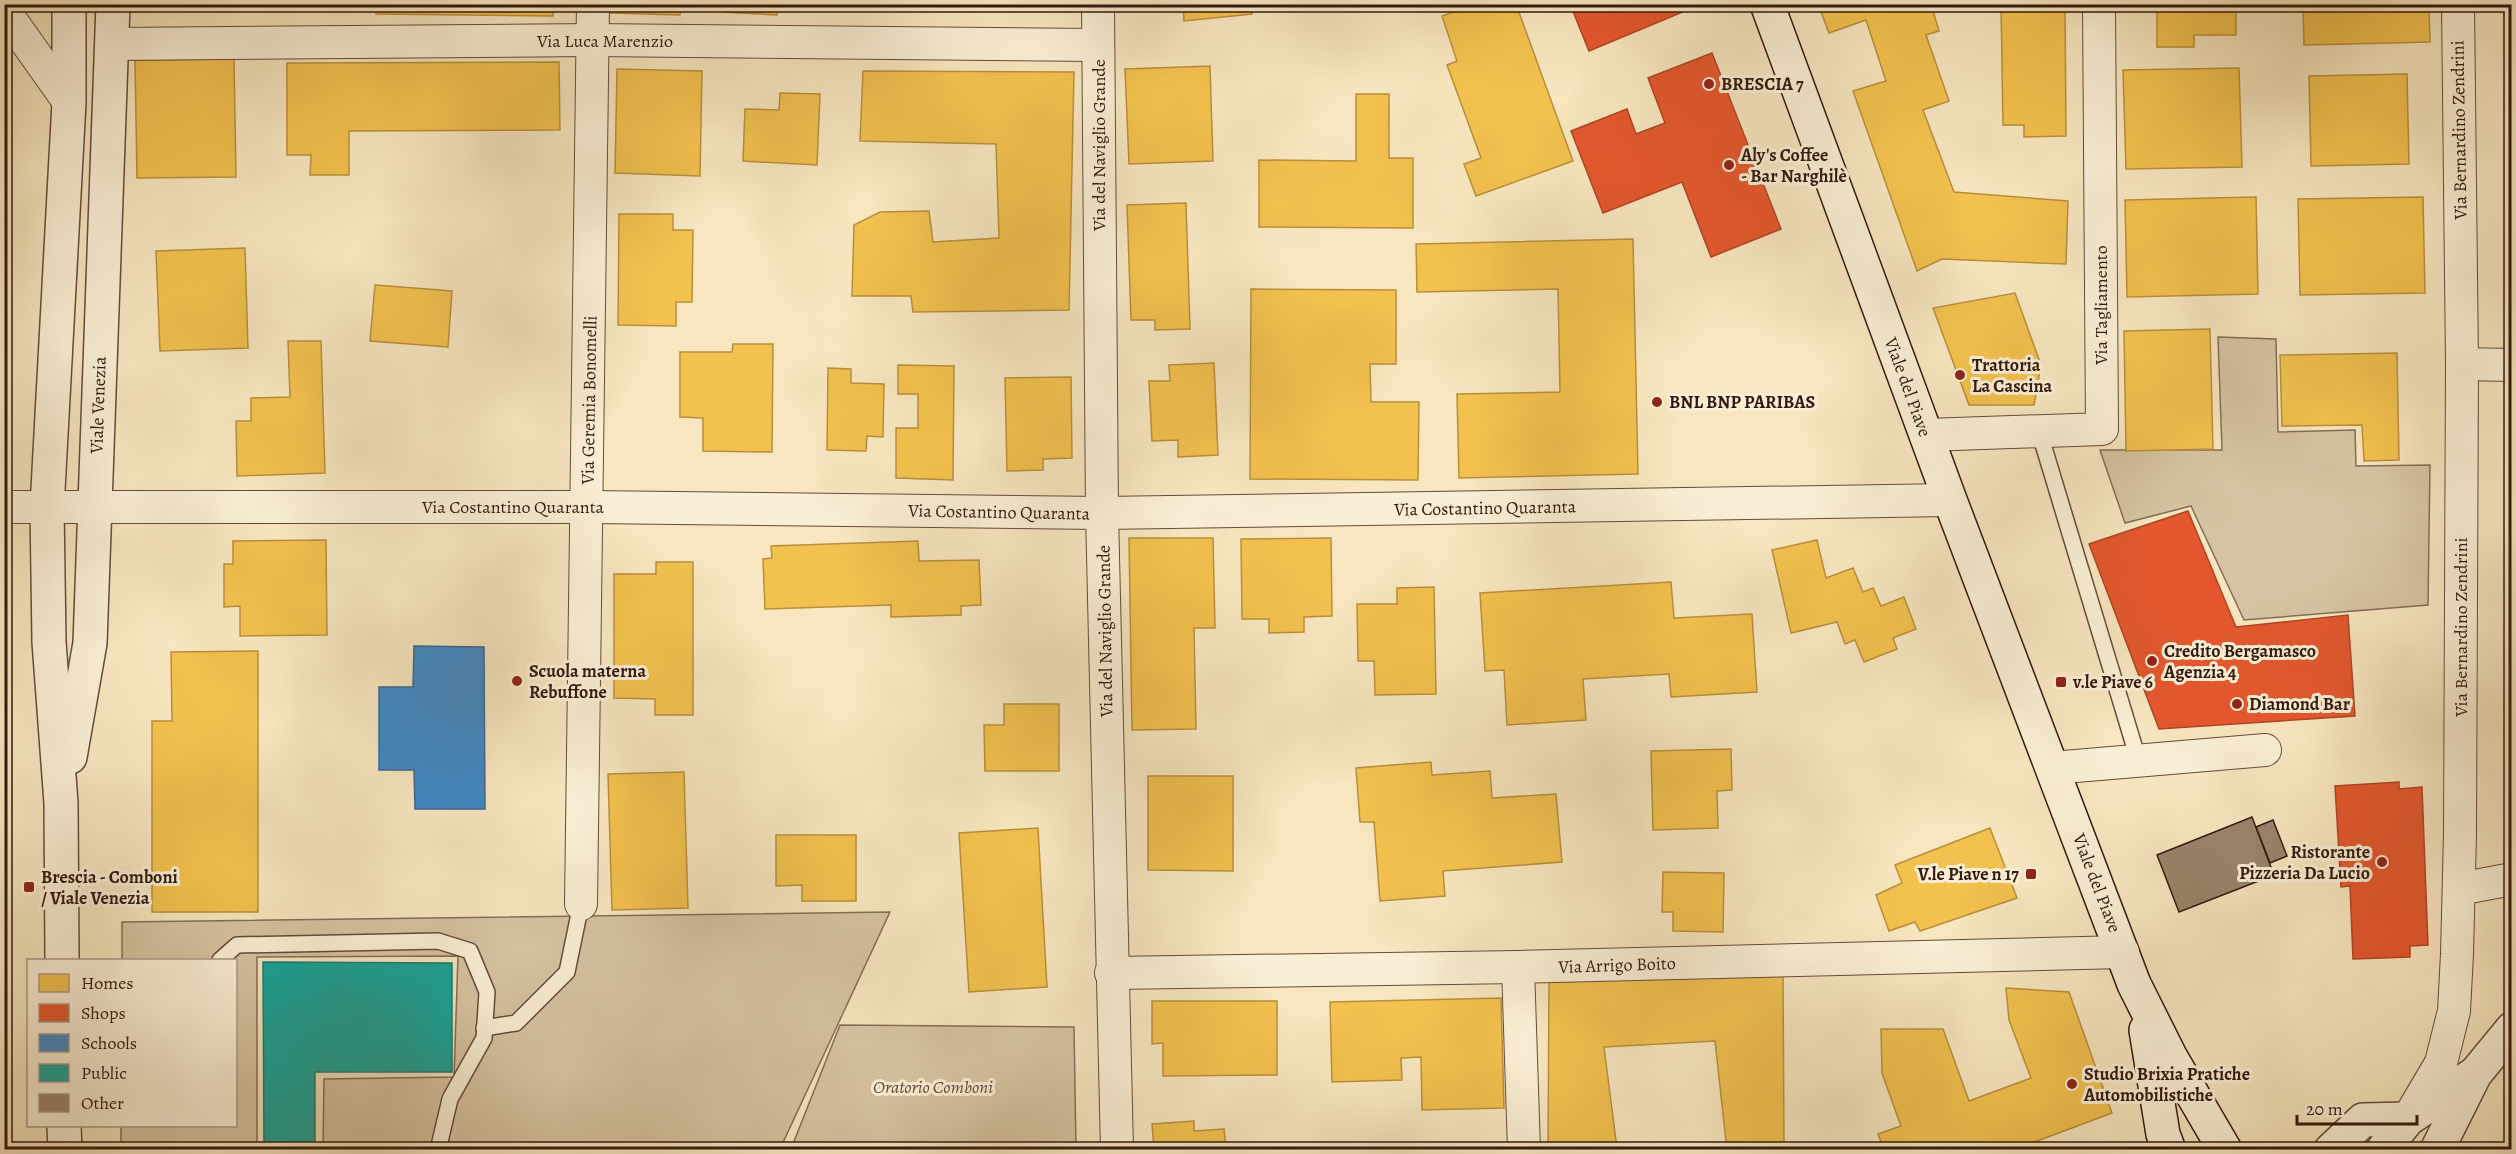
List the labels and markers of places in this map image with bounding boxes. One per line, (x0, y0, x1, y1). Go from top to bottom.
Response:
place label: BRESCIA 7 (1721, 72, 1804, 96)
marker: BRESCIA 7 (1702, 77, 1716, 91)
place label: Aly's Coffee - Bar Narghilè (1740, 143, 1847, 188)
marker: Aly's Coffee - Bar Narghilè (1722, 158, 1736, 172)
place label: Trattoria La Cascina (1972, 353, 2053, 398)
marker: Trattoria La Cascina (1953, 368, 1967, 382)
place label: BNL BNP PARIBAS (1669, 390, 1815, 414)
marker: BNL BNP PARIBAS (1650, 395, 1664, 409)
place label: Credito Bergamasco Agenzia 4 (2163, 639, 2316, 684)
marker: Credito Bergamasco Agenzia 4 (2145, 654, 2159, 668)
place label: Scuola materna Rebuffone (529, 659, 646, 704)
place label: v.le Piave 6 (2072, 670, 2153, 694)
marker: Scuola materna Rebuffone (510, 674, 524, 688)
marker: v.le Piave 6 (2054, 675, 2068, 689)
place label: Diamond Bar (2249, 692, 2351, 716)
marker: Diamond Bar (2230, 697, 2244, 711)
place label: Ristorante Pizzeria Da Lucio (2239, 840, 2370, 885)
marker: Ristorante Pizzeria Da Lucio (2375, 855, 2389, 869)
place label: V.le Piave n 17 (1917, 862, 2019, 886)
place label: Brescia - Comboni / Viale Venezia (41, 865, 178, 910)
marker: V.le Piave n 17 (2024, 867, 2038, 881)
marker: Brescia - Comboni / Viale Venezia (22, 880, 36, 894)
place label: Studio Brixia Pratiche Automobilistiche (2083, 1062, 2250, 1107)
marker: Studio Brixia Pratiche Automobilistiche (2065, 1077, 2079, 1091)

